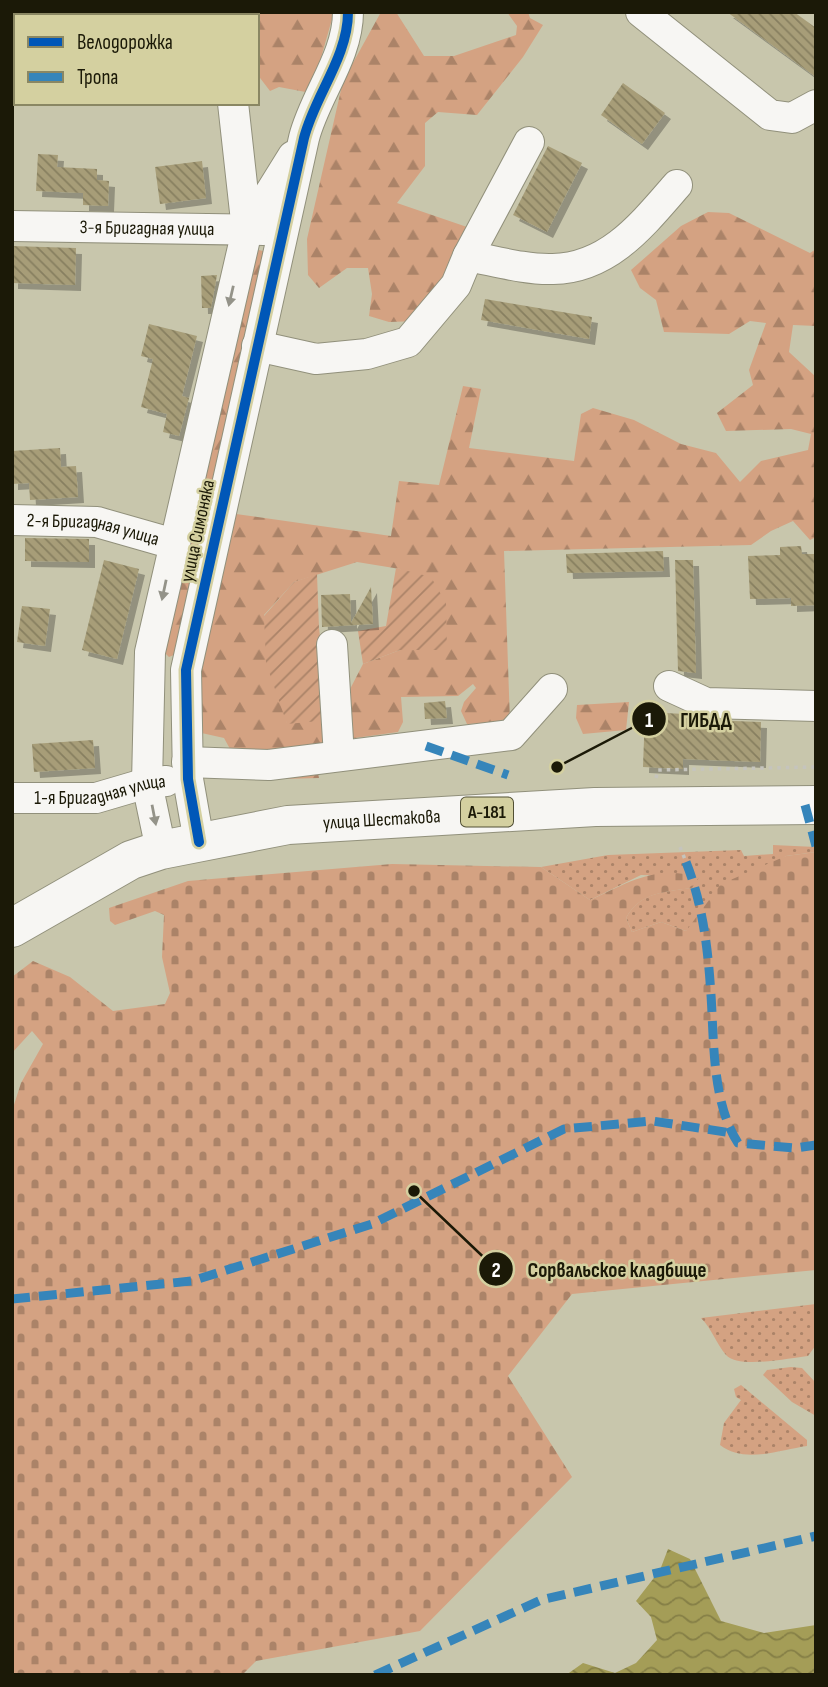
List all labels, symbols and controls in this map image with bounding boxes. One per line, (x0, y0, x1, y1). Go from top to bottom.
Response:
legend (14, 14, 259, 105)
text: Велодорожка (77, 30, 173, 55)
text: Тропа (77, 65, 118, 90)
street label: 3-я Бригадная улица (79, 216, 215, 241)
one-way arrow (226, 286, 237, 308)
street label: улица Симоняка (176, 478, 220, 584)
street label: 2-я Бригадная улица (26, 509, 162, 551)
one-way arrow (158, 579, 169, 601)
callout: ГИБДД (631, 698, 746, 740)
text: 1 (645, 708, 653, 733)
text: ГИБДД (680, 708, 732, 733)
street label: 1-я Бригадная улица (34, 770, 167, 810)
road number: А-181 (461, 798, 513, 826)
one-way arrow (148, 804, 159, 826)
street label: улица Шестакова (322, 805, 441, 834)
callout: Сорвальское кладбище (478, 1248, 720, 1290)
text: 2 (491, 1258, 501, 1283)
text: Сорвальское кладбище (528, 1258, 706, 1283)

